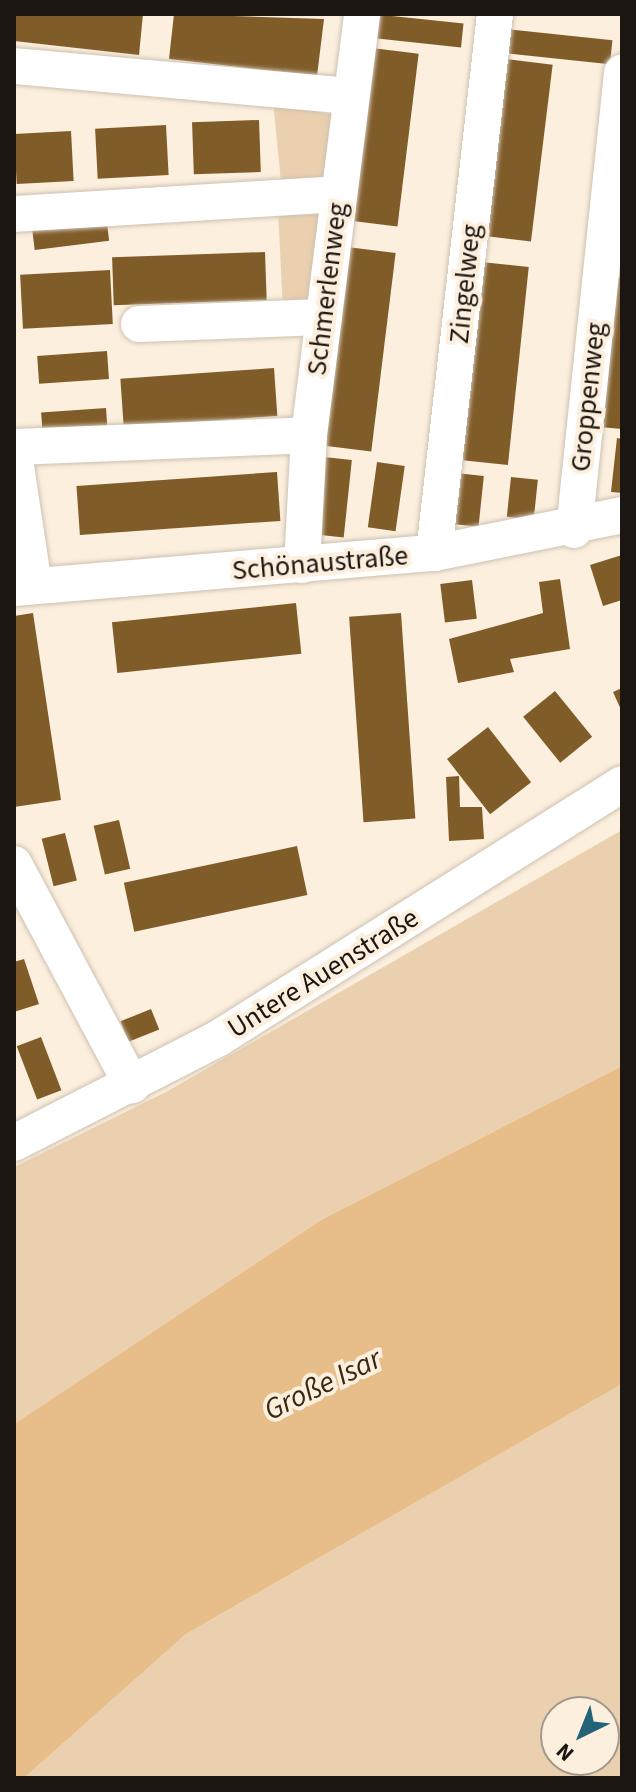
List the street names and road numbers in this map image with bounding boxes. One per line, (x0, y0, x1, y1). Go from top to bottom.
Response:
street label: Schmerlenweg (300, 201, 354, 377)
street label: Zingelweg (442, 223, 488, 345)
street label: Groppenweg (563, 321, 613, 473)
street label: Schönaustraße (231, 539, 409, 587)
street label: Untere Auenstraße (221, 901, 425, 1045)

